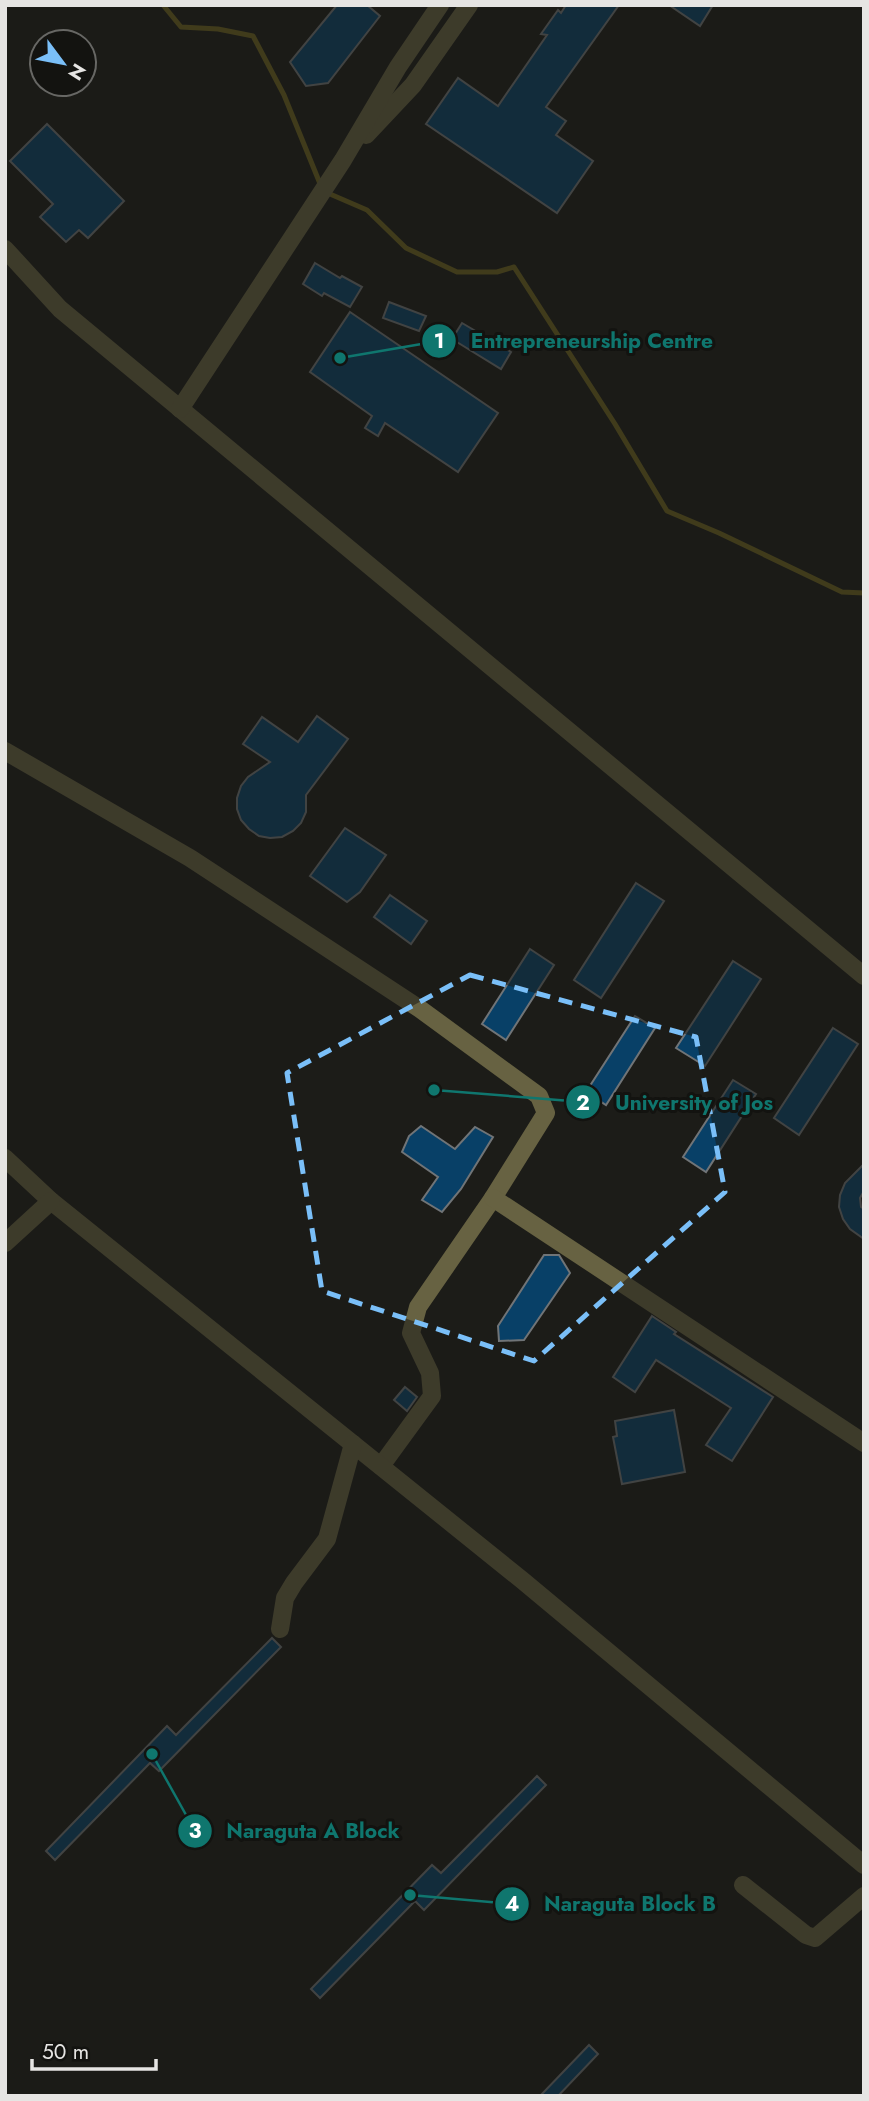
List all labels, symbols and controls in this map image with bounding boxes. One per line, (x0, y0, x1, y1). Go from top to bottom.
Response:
north arrow (28, 28, 98, 98)
text: N (62, 58, 92, 85)
callout: Entrepreneurship Centre (422, 320, 727, 362)
text: 1 (434, 326, 444, 356)
text: Entrepreneurship Centre (471, 326, 713, 356)
callout: University of Jos (566, 1081, 787, 1123)
text: 2 (576, 1088, 590, 1118)
text: University of Jos (615, 1088, 773, 1118)
callout: Naraguta A Block (177, 1810, 414, 1852)
text: 3 (188, 1816, 202, 1846)
text: Naraguta A Block (226, 1816, 400, 1846)
callout: Naraguta Block B (495, 1883, 730, 1925)
text: 4 (505, 1889, 519, 1919)
text: Naraguta Block B (544, 1889, 716, 1919)
scale bar (32, 2028, 156, 2072)
text: 50 m (42, 2037, 89, 2067)

